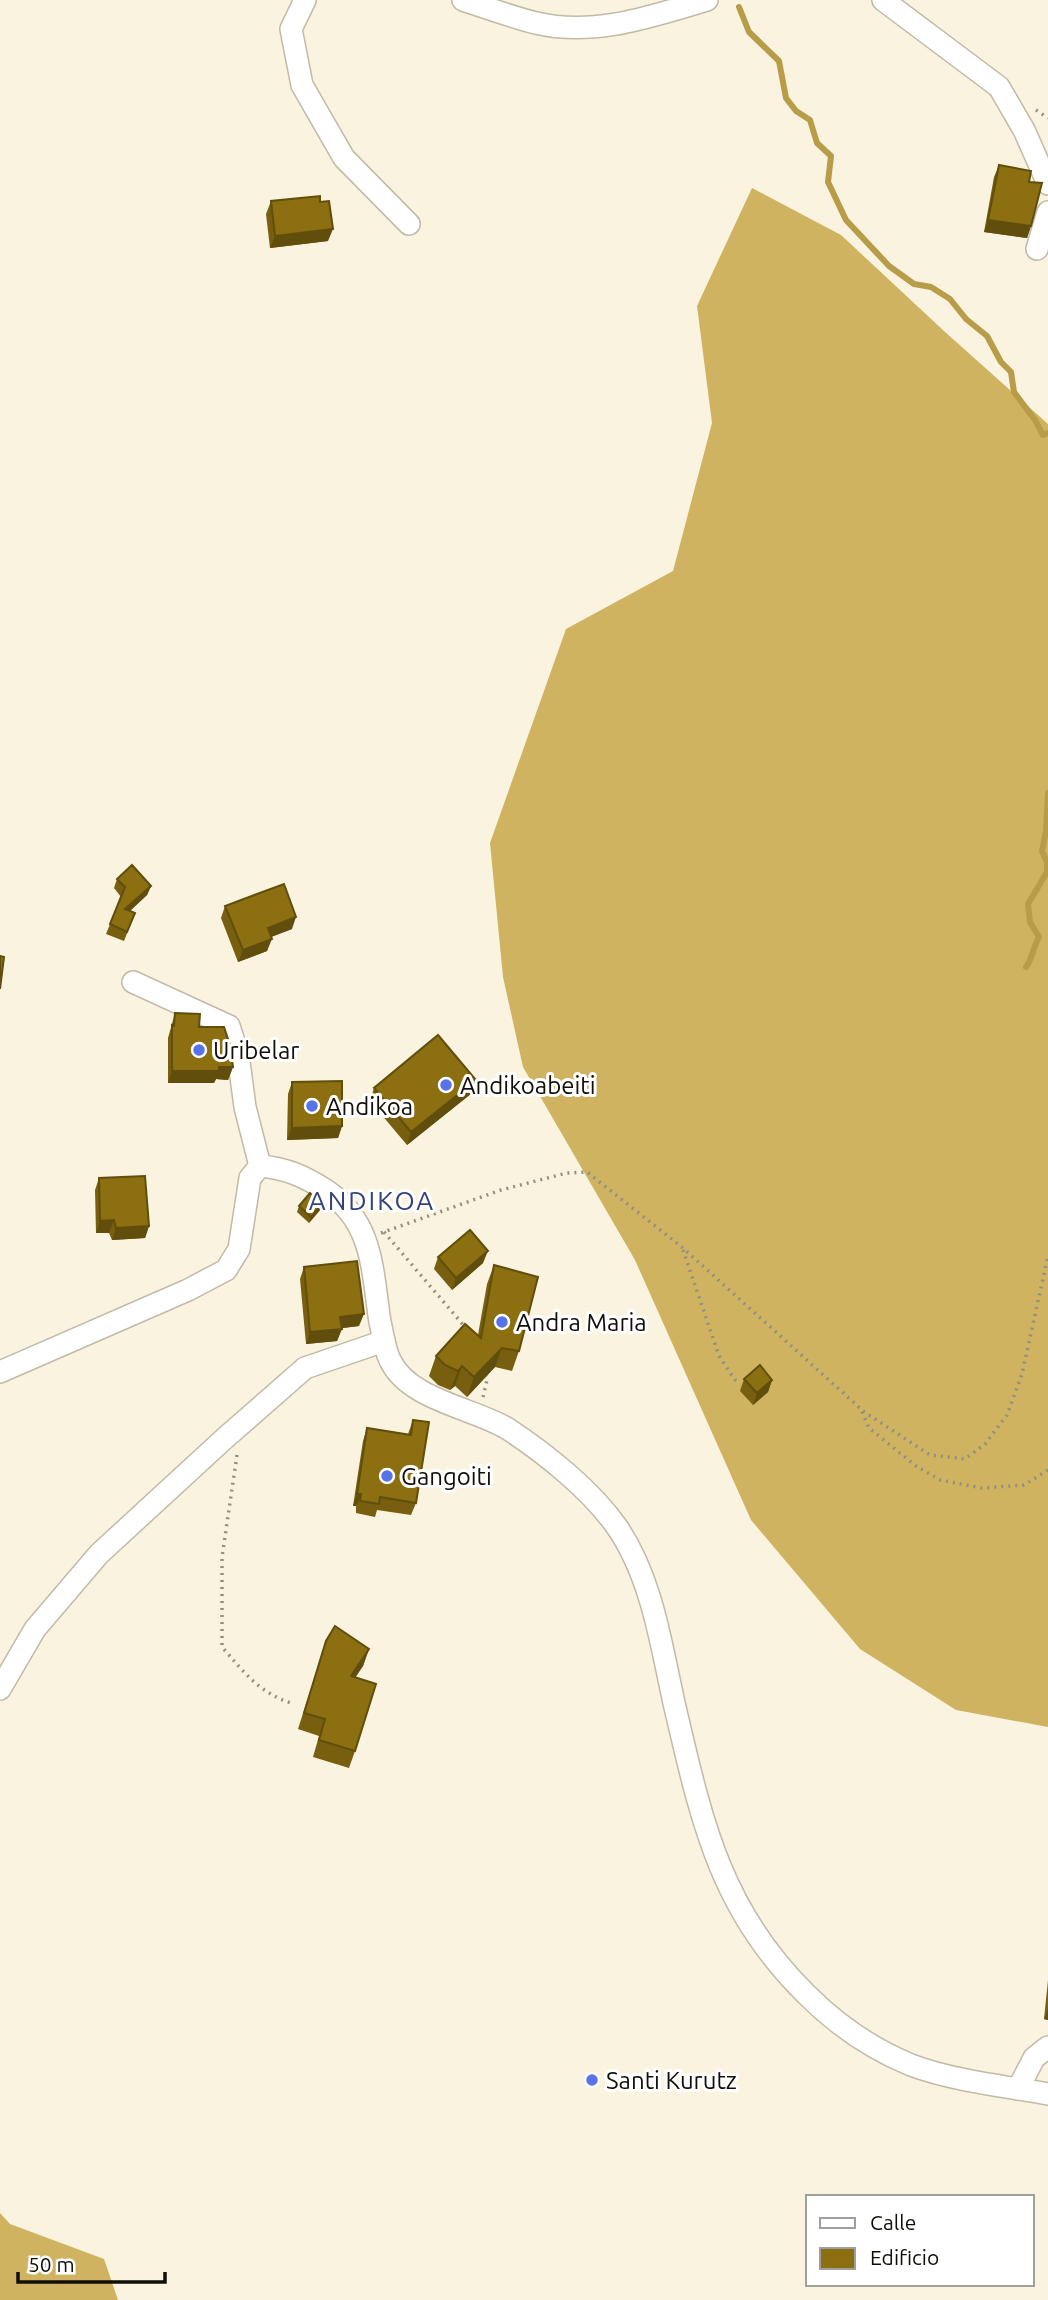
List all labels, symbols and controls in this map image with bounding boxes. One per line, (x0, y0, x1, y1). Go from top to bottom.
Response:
place label: Uribelar (213, 1037, 299, 1064)
marker: Uribelar (191, 1042, 207, 1058)
place label: Andikoabeiti (460, 1072, 596, 1099)
marker: Andikoabeiti (438, 1077, 454, 1093)
place label: Andikoa (326, 1093, 413, 1120)
marker: Andikoa (304, 1098, 320, 1114)
district label: ANDIKOA (309, 1186, 435, 1215)
place label: Andra Maria (516, 1309, 647, 1336)
marker: Andra Maria (494, 1314, 510, 1330)
place label: Gangoiti (401, 1463, 492, 1490)
marker: Gangoiti (379, 1468, 395, 1484)
place label: Santi Kurutz (606, 2067, 737, 2094)
marker: Santi Kurutz (584, 2072, 600, 2088)
legend (806, 2195, 1034, 2286)
text: Calle (870, 2210, 916, 2234)
scale bar (18, 2240, 164, 2284)
text: Edificio (870, 2245, 939, 2269)
text: 50 m (28, 2252, 75, 2276)

